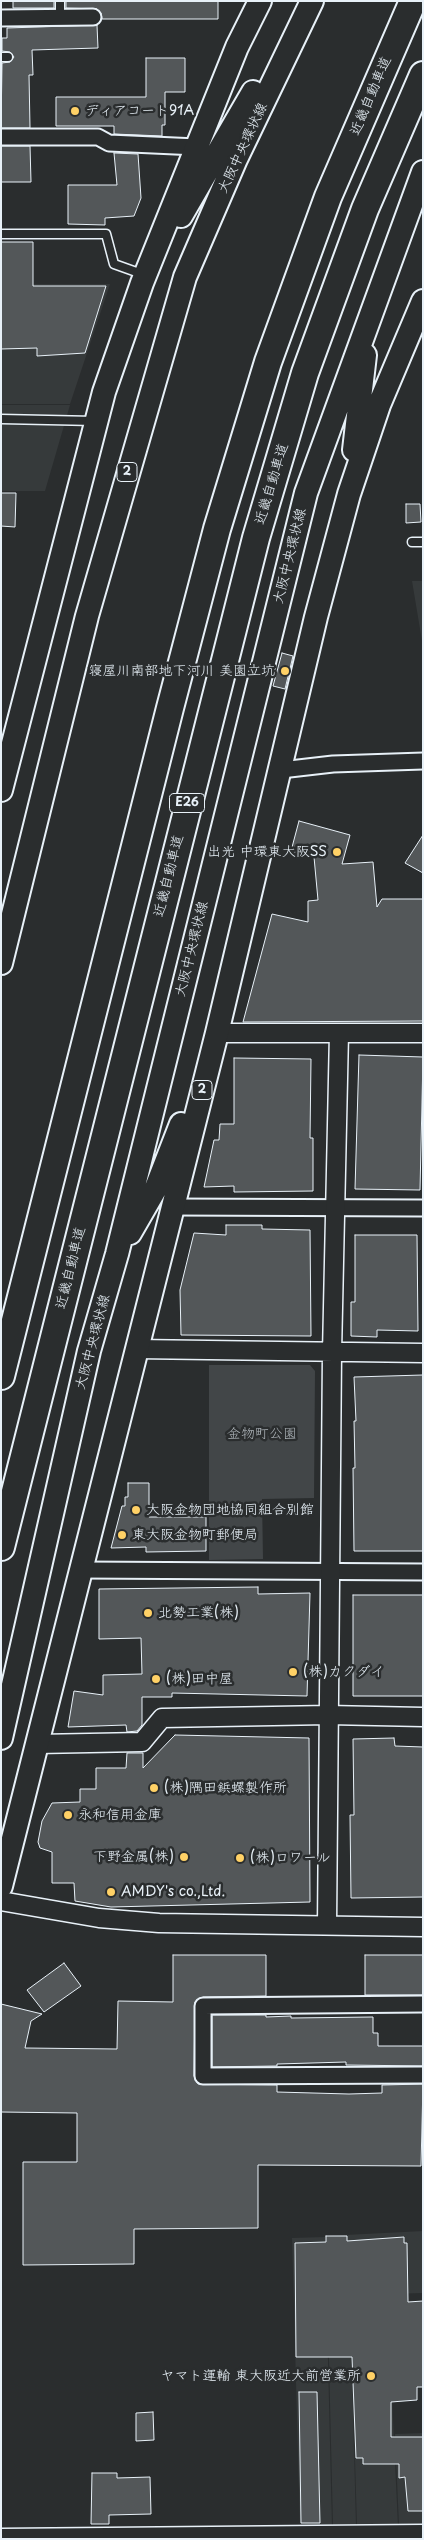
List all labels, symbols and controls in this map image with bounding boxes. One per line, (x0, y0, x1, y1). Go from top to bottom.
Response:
street label: 近畿自動車道 (347, 54, 395, 138)
street label: 大阪中央環状線 (215, 100, 271, 196)
place label: ディアコート91A (85, 103, 194, 119)
marker: ディアコート91A (69, 105, 81, 117)
street label: 近畿自動車道 (252, 441, 292, 527)
road number: 2 (117, 462, 137, 482)
street label: 大阪中央環状線 (270, 506, 310, 606)
place label: 寝屋川南部地下河川 美園立坑 (88, 663, 275, 679)
marker: 寝屋川南部地下河川 美園立坑 (279, 665, 291, 677)
road number: E26 (170, 794, 204, 812)
street label: 近畿自動車道 (151, 833, 187, 919)
place label: 出光 中環東大阪SS (207, 844, 327, 860)
marker: 出光 中環東大阪SS (331, 846, 343, 858)
street label: 大阪中央環状線 (172, 899, 212, 999)
road number: 2 (192, 1080, 212, 1100)
street label: 近畿自動車道 (53, 1225, 89, 1311)
street label: 大阪中央環状線 (72, 1292, 114, 1392)
park label: 金物町公園 (227, 1426, 297, 1442)
place label: 大阪金物団地協同組合別館 (146, 1502, 314, 1518)
marker: 大阪金物団地協同組合別館 (130, 1504, 142, 1516)
place label: 東大阪金物町郵便局 (132, 1527, 258, 1543)
marker: 東大阪金物町郵便局 (116, 1529, 128, 1541)
place label: 北勢工業(株) (158, 1605, 239, 1621)
marker: 北勢工業(株) (142, 1607, 154, 1619)
place label: (株)カクダイ (303, 1664, 384, 1680)
marker: (株)カクダイ (287, 1666, 299, 1678)
place label: (株)田中屋 (166, 1671, 233, 1687)
marker: (株)田中屋 (150, 1673, 162, 1685)
place label: (株)隅田鋲螺製作所 (164, 1780, 287, 1796)
marker: (株)隅田鋲螺製作所 (148, 1782, 160, 1794)
place label: 永和信用金庫 (78, 1807, 162, 1823)
marker: 永和信用金庫 (62, 1809, 74, 1821)
place label: 下野金属(株) (93, 1849, 174, 1865)
place label: (株)ロワール (250, 1850, 331, 1866)
marker: 下野金属(株) (178, 1851, 190, 1863)
marker: (株)ロワール (234, 1852, 246, 1864)
place label: AMDY's co.,Ltd. (121, 1884, 225, 1900)
marker: AMDY's co.,Ltd. (105, 1886, 117, 1898)
place label: ヤマト運輸 東大阪近大前営業所 (160, 2368, 361, 2384)
marker: ヤマト運輸 東大阪近大前営業所 (365, 2370, 377, 2382)

